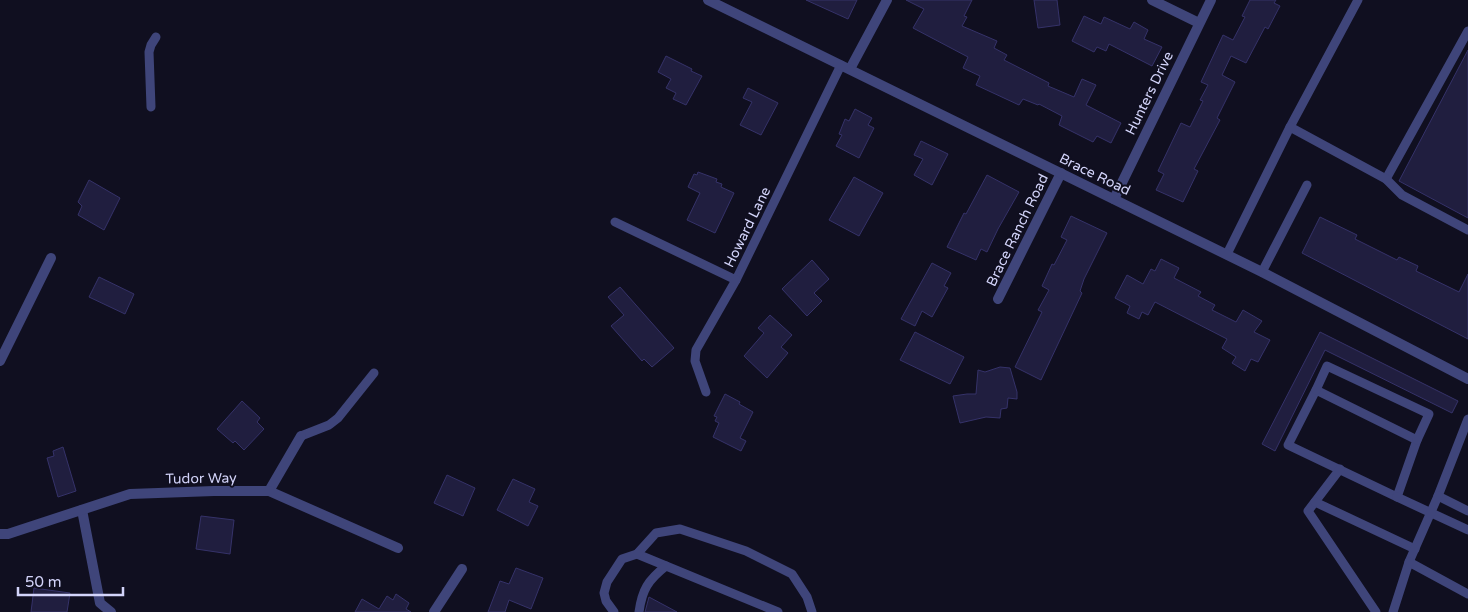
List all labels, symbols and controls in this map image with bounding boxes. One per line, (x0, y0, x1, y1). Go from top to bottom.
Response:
street label: Hunters Drive (1122, 49, 1177, 138)
street label: Brace Road (1056, 150, 1133, 199)
street label: Brace Ranch Road (983, 171, 1052, 289)
street label: Howard Lane (721, 184, 774, 270)
street label: Tudor Way (165, 469, 237, 488)
scale bar (18, 564, 122, 596)
text: 50 m (25, 573, 62, 591)

